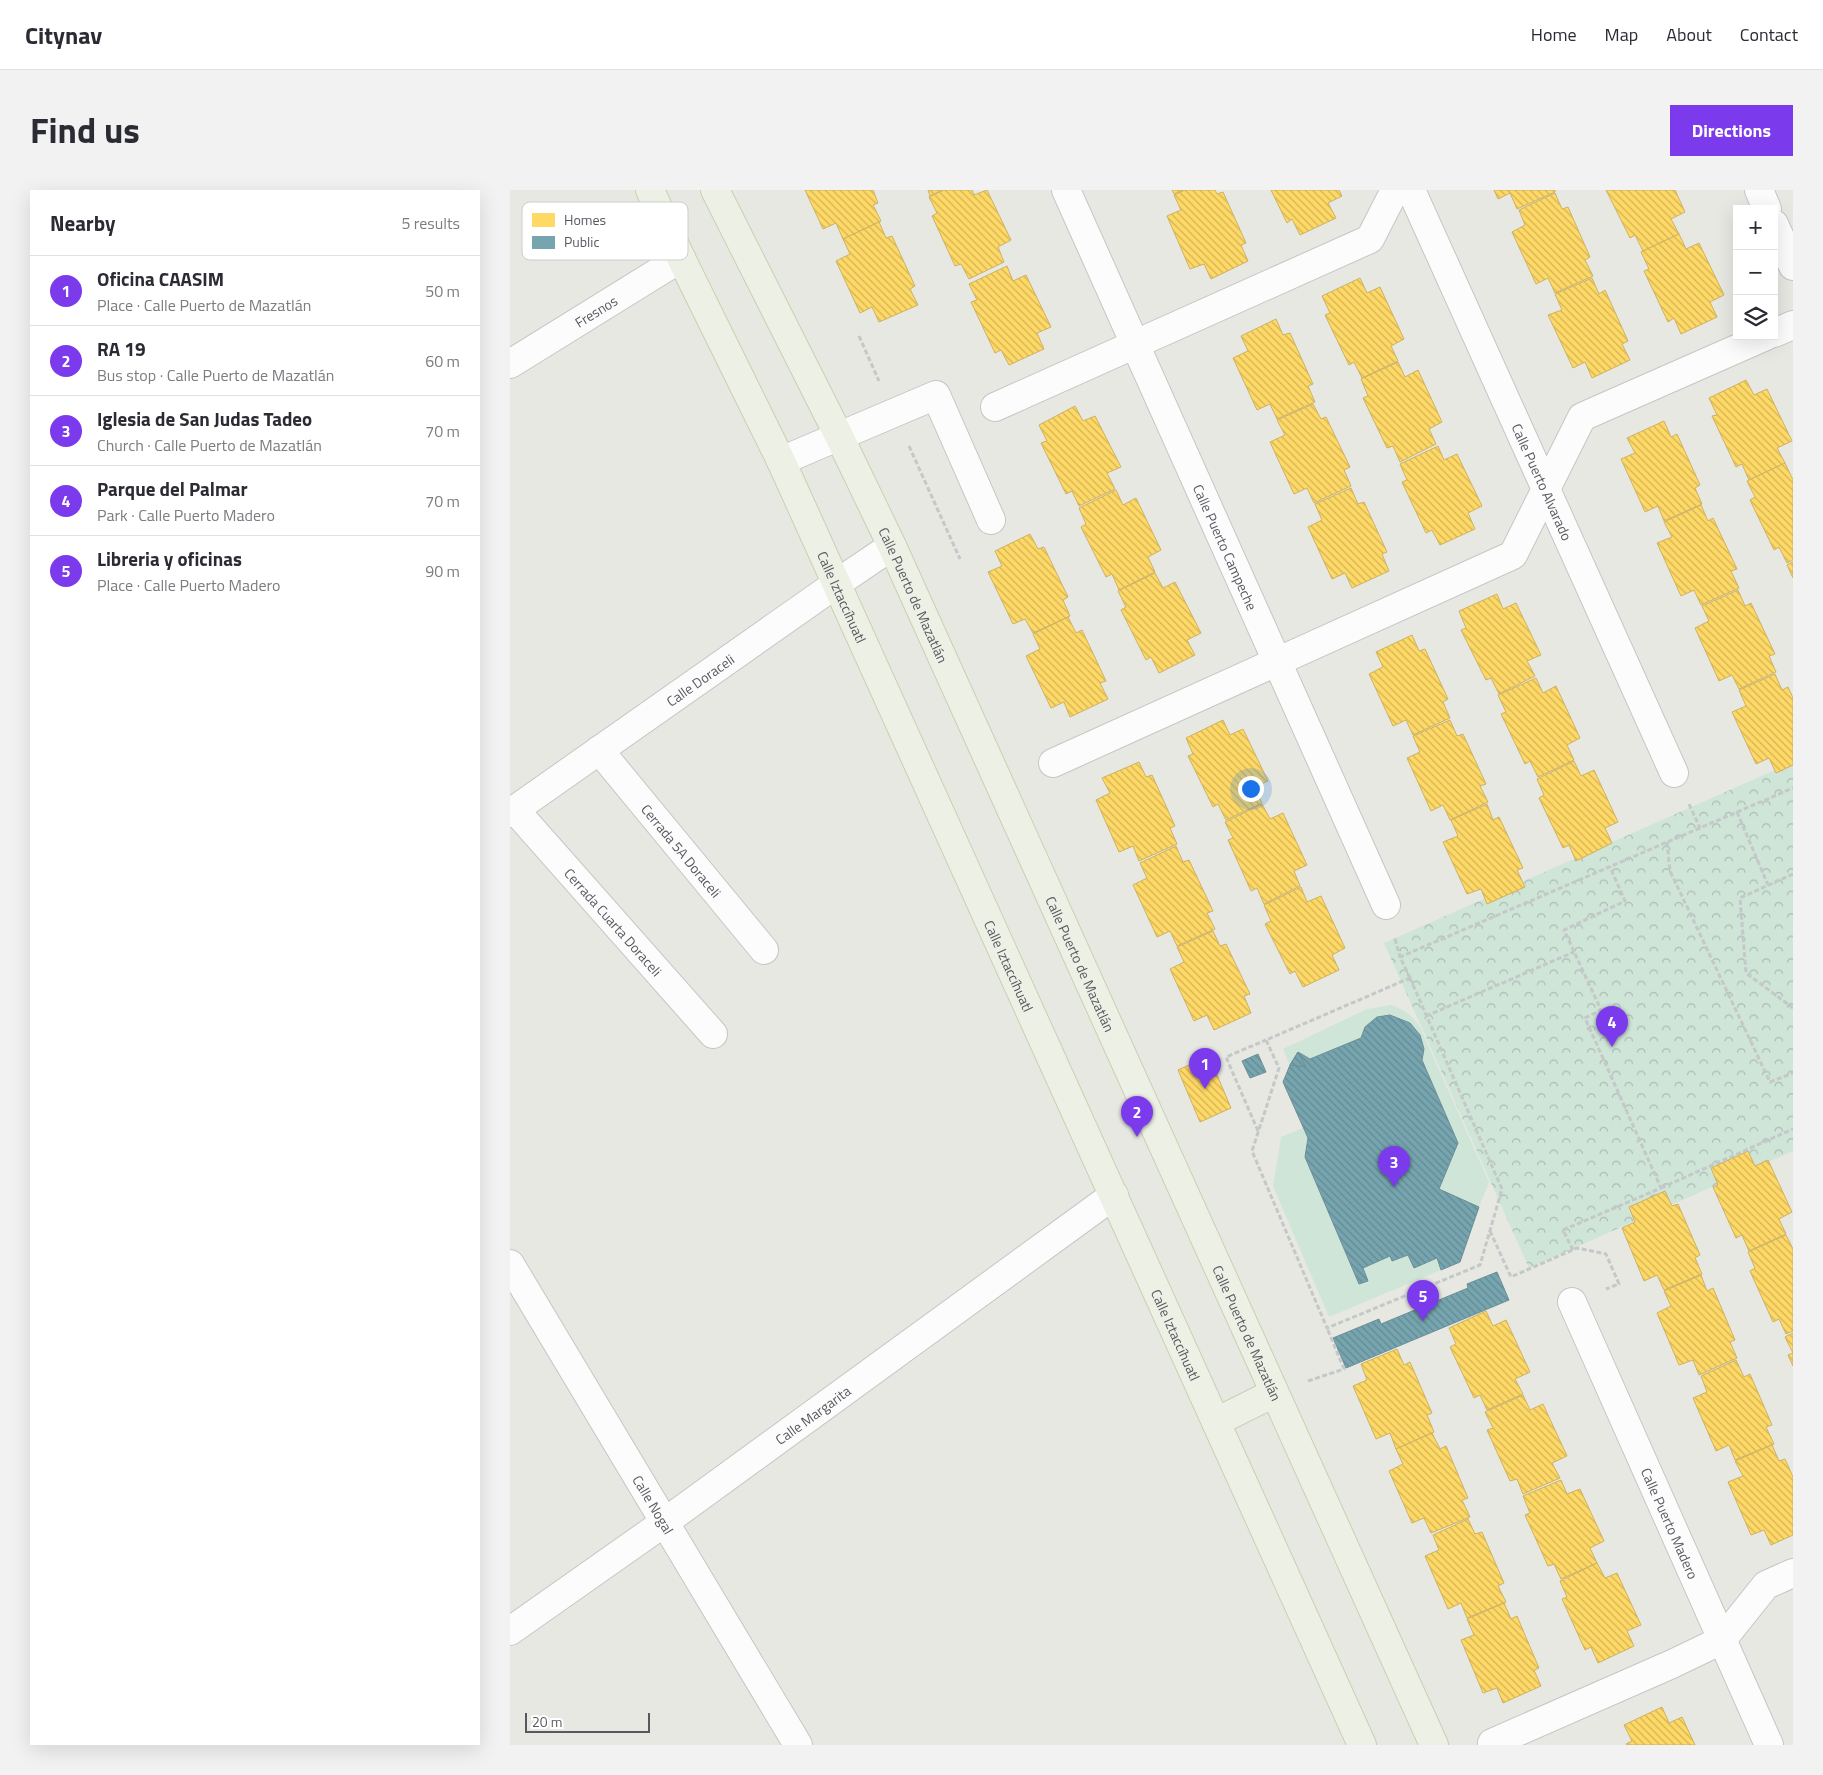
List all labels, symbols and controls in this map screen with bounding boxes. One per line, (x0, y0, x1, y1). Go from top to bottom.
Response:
text: Citynav (25, 17, 102, 53)
text: Home (1531, 21, 1577, 48)
text: Map (1605, 21, 1638, 48)
text: About (1666, 21, 1712, 48)
text: Contact (1740, 21, 1798, 48)
text: Find us (30, 103, 140, 157)
button: Directions (1670, 105, 1793, 156)
legend (522, 202, 688, 260)
map controls (1733, 205, 1778, 340)
button: + (1733, 205, 1778, 250)
text: Nearby (50, 207, 115, 239)
text: Homes (564, 209, 606, 230)
text: 5 results (401, 211, 460, 235)
text: Public (564, 231, 600, 252)
button: − (1733, 250, 1778, 295)
text: Oficina CAASIM (97, 264, 224, 293)
text: 1 (62, 279, 70, 303)
text: 50 m (425, 279, 460, 303)
street label: Fresnos (570, 290, 621, 332)
text: Place · Calle Puerto de Mazatlán (97, 293, 311, 317)
button: layers (1733, 295, 1778, 340)
text: RA 19 (97, 334, 146, 363)
text: 2 (62, 349, 70, 373)
text: 60 m (425, 349, 460, 373)
text: Bus stop · Calle Puerto de Mazatlán (97, 363, 334, 387)
text: Iglesia de San Judas Tadeo (97, 404, 312, 433)
text: 3 (62, 419, 70, 443)
text: 70 m (425, 419, 460, 443)
street label: Calle Puerto Alvarado (1507, 420, 1578, 544)
text: Church · Calle Puerto de Mazatlán (97, 433, 322, 457)
text: Parque del Palmar (97, 474, 248, 503)
street label: Calle Puerto Campeche (1188, 481, 1263, 613)
text: 4 (62, 489, 70, 513)
text: 70 m (425, 489, 460, 513)
text: Park · Calle Puerto Madero (97, 503, 275, 527)
street label: Calle Puerto de Mazatlán (874, 523, 954, 666)
text: Libreria y oficinas (97, 544, 242, 573)
street label: Calle Iztaccíhuatl (813, 548, 872, 646)
text: 5 (62, 559, 70, 583)
text: 90 m (425, 559, 460, 583)
text: Place · Calle Puerto Madero (97, 573, 280, 597)
street label: Calle Doraceli (661, 648, 738, 711)
your location (1238, 776, 1264, 802)
street label: Cerrada 5A Doraceli (637, 799, 727, 902)
street label: Cerrada Cuarta Doraceli (560, 863, 667, 980)
street label: Calle Puerto de Mazatlán (1041, 892, 1121, 1035)
street label: Calle Iztaccíhuatl (979, 916, 1039, 1015)
pin: 4 (1596, 1006, 1628, 1047)
pin: 1 (1189, 1048, 1221, 1089)
pin: 2 (1121, 1096, 1153, 1137)
pin: 3 (1378, 1146, 1410, 1187)
street label: Calle Puerto de Mazatlán (1208, 1262, 1287, 1404)
pin: 5 (1407, 1280, 1439, 1321)
street label: Calle Iztaccíhuatl (1146, 1285, 1206, 1384)
street label: Calle Margarita (770, 1380, 855, 1449)
street label: Calle Puerto Madero (1636, 1464, 1704, 1582)
street label: Calle Nogal (628, 1471, 680, 1538)
scale bar (525, 1710, 650, 1733)
text: 20 m (532, 1711, 562, 1732)

